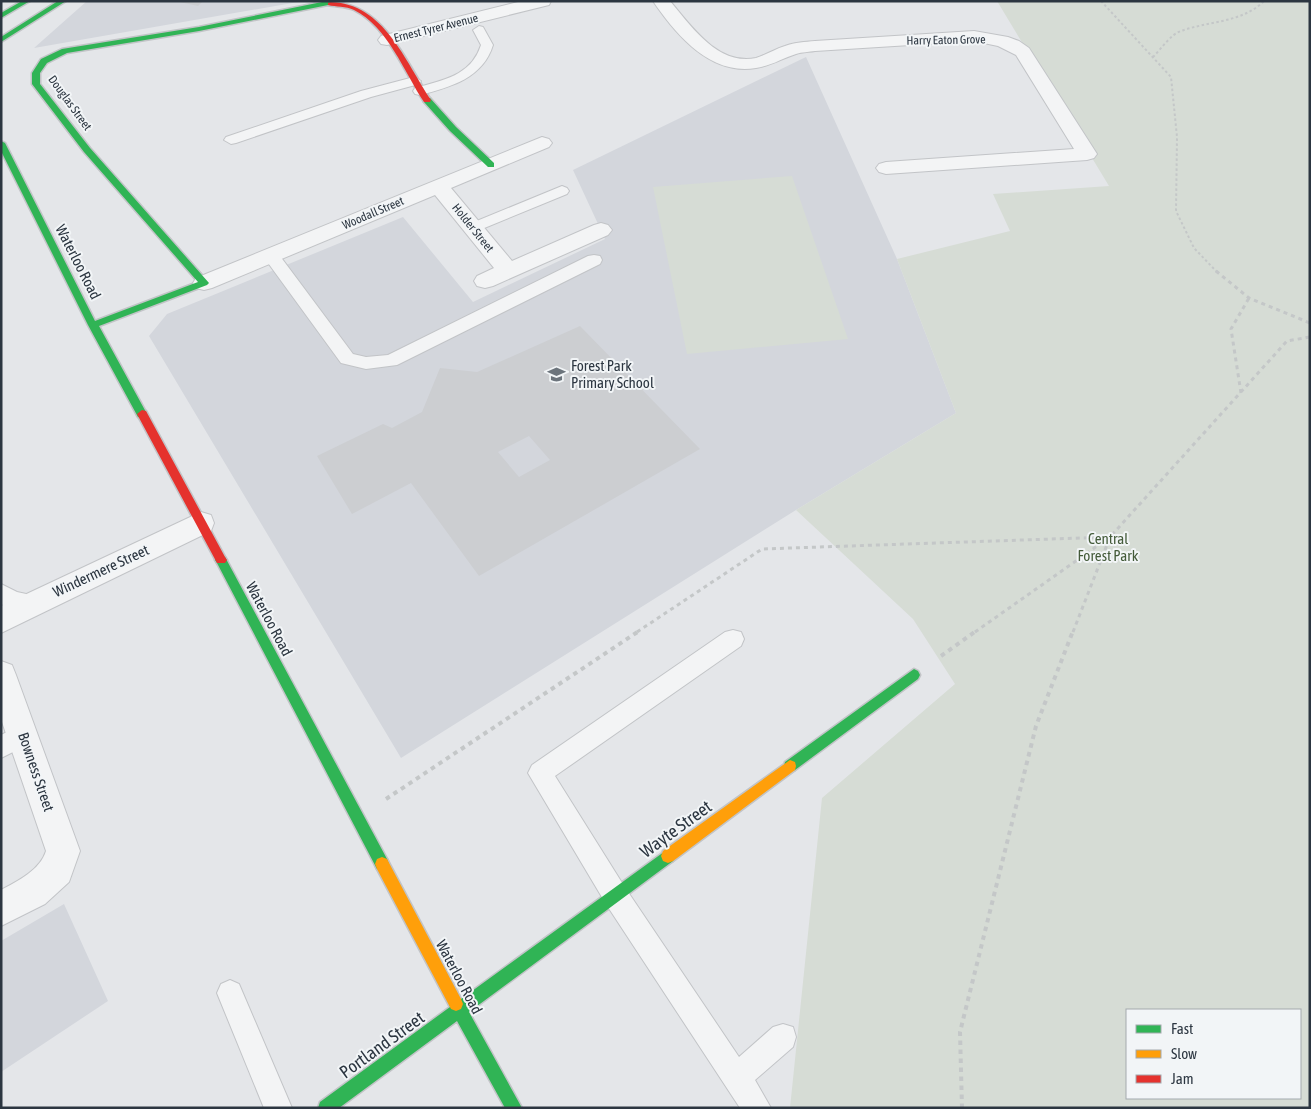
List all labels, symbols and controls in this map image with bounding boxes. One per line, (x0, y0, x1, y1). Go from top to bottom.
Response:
street label: Ernest Tyrer Avenue (392, 11, 480, 45)
street label: Harry Eaton Grove (906, 32, 986, 48)
street label: Douglas Street (45, 73, 95, 134)
street label: Woodall Street (340, 194, 406, 232)
street label: Holder Street (449, 201, 497, 255)
street label: Waterloo Road (52, 222, 105, 302)
place label: Forest Park Primary School (571, 357, 654, 391)
school or university icon: Forest Park Primary School (547, 365, 567, 385)
park label: Central Forest Park (1078, 530, 1139, 564)
street label: Windermere Street (50, 541, 151, 600)
street label: Waterloo Road (243, 579, 296, 659)
street label: Bowness Street (15, 730, 58, 814)
street label: Wayte Street (636, 796, 716, 862)
street label: Waterloo Road (433, 937, 486, 1017)
street label: Portland Street (335, 1007, 428, 1082)
legend (1126, 1009, 1301, 1099)
text: Fast (1171, 1020, 1193, 1037)
text: Slow (1171, 1045, 1197, 1062)
text: Jam (1171, 1070, 1194, 1087)

